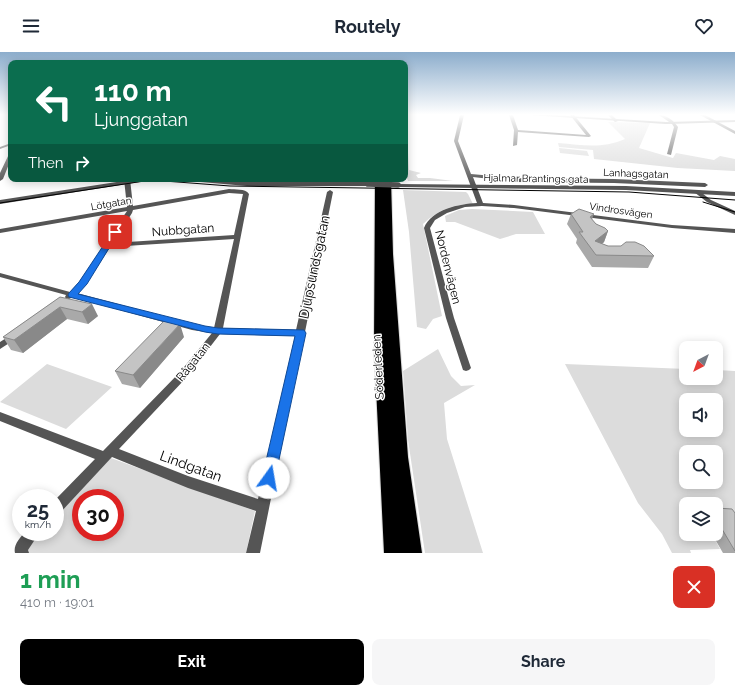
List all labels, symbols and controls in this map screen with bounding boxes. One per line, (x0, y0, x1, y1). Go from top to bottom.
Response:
icon: menu (20, 15, 42, 37)
icon: heart (693, 15, 715, 37)
text: Routely (334, 16, 401, 37)
text: 110 m (94, 75, 172, 108)
icon: left (28, 76, 80, 128)
text: Ljunggatan (94, 109, 188, 130)
icon: right (71, 152, 93, 174)
text: Then (28, 154, 63, 172)
street label: Lanhagsgatan (603, 167, 669, 180)
street label: Hjalmar Brantings gata (483, 172, 589, 185)
street label: Lötgatan (90, 194, 132, 212)
street label: Vindrosvägen (589, 201, 653, 220)
street label: Djupsundsgatan (295, 214, 333, 320)
pin (98, 215, 132, 249)
icon: arrive (104, 221, 126, 243)
street label: Nubbgatan (151, 221, 215, 239)
street label: Nordenvägen (432, 228, 464, 306)
street label: Söderleden (369, 334, 387, 400)
street label: Rågatan (173, 340, 213, 384)
north arrow (679, 341, 723, 385)
map controls (679, 341, 723, 541)
button: sound (679, 393, 723, 437)
button: search (679, 445, 723, 489)
street label: Lindgatan (158, 447, 224, 485)
position arrow (248, 457, 290, 499)
speed limit sign: 30 (72, 489, 124, 541)
button: layers (679, 497, 723, 541)
text: 25 (27, 498, 49, 522)
text: km/h (25, 519, 51, 530)
text: 1 min (20, 565, 81, 594)
button: close (673, 566, 715, 608)
text: 410 m · 19:01 (20, 595, 94, 610)
button: Exit (20, 639, 364, 685)
button: Share (372, 639, 715, 685)

